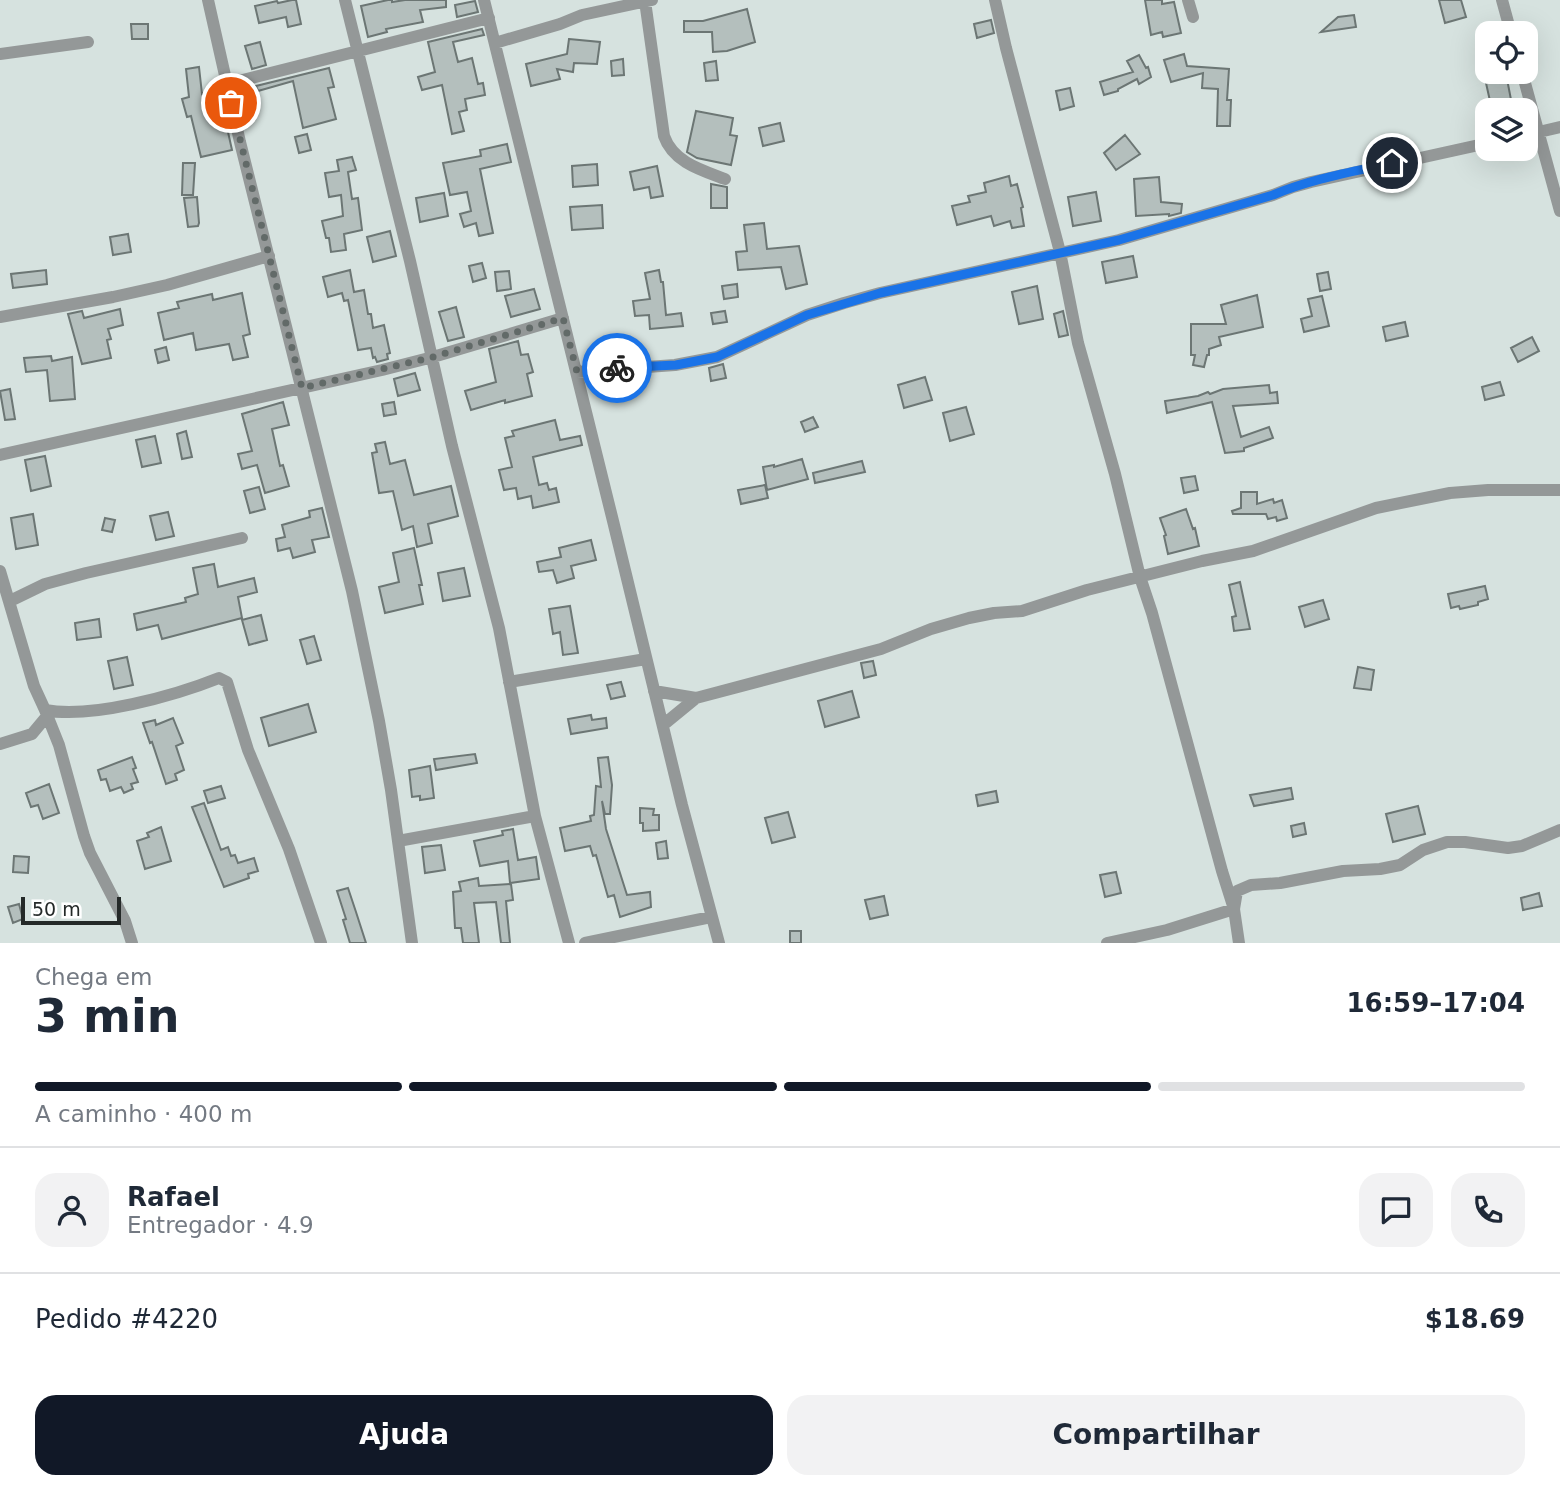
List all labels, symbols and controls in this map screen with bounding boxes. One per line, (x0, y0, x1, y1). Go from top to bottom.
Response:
map controls (1475, 21, 1538, 161)
button: locate (1475, 21, 1538, 84)
pin (201, 73, 261, 133)
icon: bag (212, 84, 250, 122)
button: layers (1475, 98, 1538, 161)
pin (1362, 133, 1422, 193)
icon: home (1373, 144, 1411, 182)
courier (582, 333, 652, 403)
icon: bike (598, 349, 636, 387)
scale bar (21, 894, 121, 926)
text: 50 m (32, 898, 81, 920)
text: Chega em (35, 964, 152, 990)
text: 16:59–17:04 (1346, 988, 1525, 1018)
text: 3 min (35, 989, 179, 1043)
text: A caminho · 400 m (35, 1101, 252, 1127)
button: person (35, 1173, 109, 1247)
button: chat (1359, 1173, 1433, 1247)
button: phone (1451, 1173, 1525, 1247)
text: Rafael (127, 1182, 220, 1212)
text: Entregador · 4.9 (127, 1212, 314, 1238)
text: Pedido #4220 (35, 1304, 218, 1334)
text: $18.69 (1425, 1304, 1525, 1334)
button: Ajuda (35, 1395, 773, 1475)
button: Compartilhar (787, 1395, 1525, 1475)

